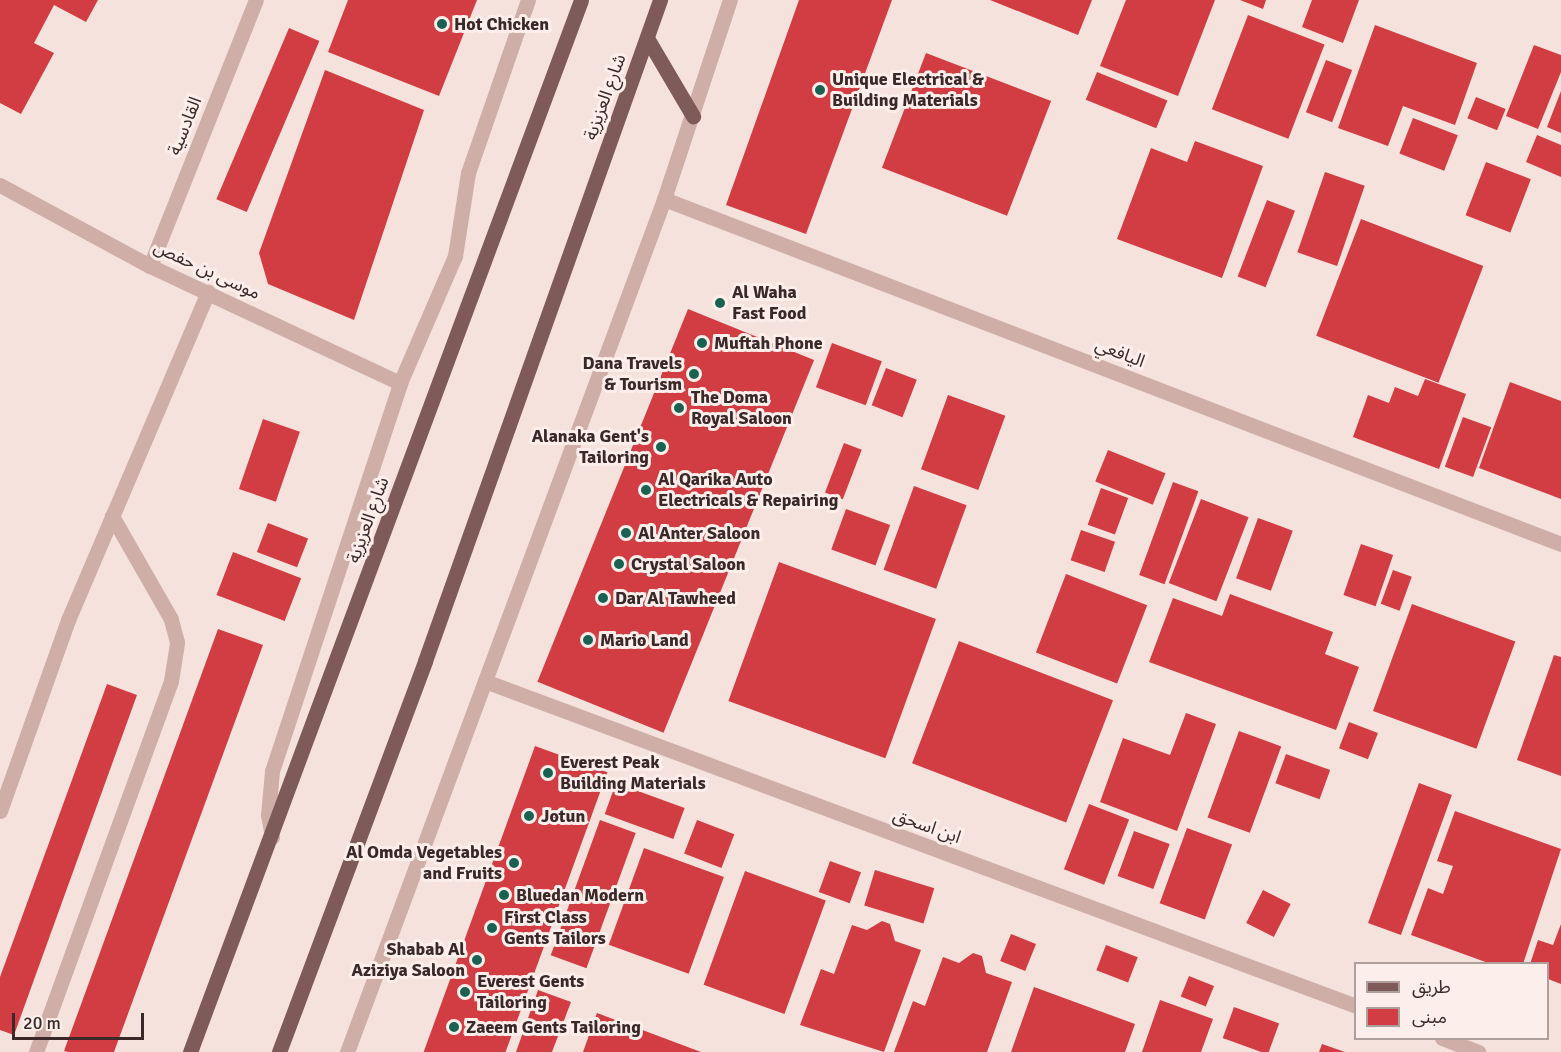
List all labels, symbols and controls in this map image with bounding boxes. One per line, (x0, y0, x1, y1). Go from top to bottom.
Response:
place label: Hot Chicken (454, 13, 549, 35)
marker: Hot Chicken (435, 17, 449, 31)
street label: شارع العزيزية (579, 51, 631, 143)
place label: Unique Electrical & Building Materials (832, 69, 984, 112)
marker: Unique Electrical & Building Materials (813, 83, 827, 97)
street label: القادسية (164, 94, 206, 158)
street label: موسى بن حفص (150, 236, 264, 304)
place label: Al Waha Fast Food (732, 282, 806, 324)
marker: Al Waha Fast Food (713, 296, 727, 310)
place label: Muftah Phone (714, 332, 823, 354)
street label: اليافعي (1092, 334, 1148, 372)
marker: Muftah Phone (695, 336, 709, 350)
place label: Dana Travels & Tourism (583, 353, 682, 395)
marker: Dana Travels & Tourism (687, 367, 701, 381)
place label: The Doma Royal Saloon (691, 387, 792, 430)
marker: The Doma Royal Saloon (672, 401, 686, 415)
place label: Alanaka Gent's Tailoring (532, 426, 649, 468)
marker: Alanaka Gent's Tailoring (654, 440, 668, 454)
place label: Al Qarika Auto Electricals & Repairing (658, 469, 838, 512)
street label: شارع العزيزية (342, 474, 394, 566)
marker: Al Qarika Auto Electricals & Repairing (639, 483, 653, 497)
place label: Al Anter Saloon (638, 522, 760, 544)
marker: Al Anter Saloon (619, 526, 633, 540)
place label: Crystal Saloon (631, 553, 746, 575)
marker: Crystal Saloon (612, 557, 626, 571)
place label: Dar Al Tawheed (615, 587, 736, 609)
marker: Dar Al Tawheed (596, 591, 610, 605)
place label: Mario Land (600, 629, 689, 651)
marker: Mario Land (581, 633, 595, 647)
place label: Everest Peak Building Materials (560, 752, 706, 795)
marker: Everest Peak Building Materials (541, 766, 555, 780)
street label: ابن اسحق (890, 804, 964, 848)
place label: Jotun (541, 805, 585, 827)
marker: Jotun (522, 809, 536, 823)
place label: Al Omda Vegetables and Fruits (346, 842, 502, 884)
marker: Al Omda Vegetables and Fruits (507, 856, 521, 870)
place label: Bluedan Modern (516, 884, 644, 906)
marker: Bluedan Modern (497, 888, 511, 902)
place label: First Class Gents Tailors (504, 907, 606, 950)
marker: First Class Gents Tailors (485, 921, 499, 935)
place label: Shabab Al Aziziya Saloon (351, 939, 465, 982)
marker: Shabab Al Aziziya Saloon (470, 953, 484, 967)
legend (1354, 962, 1549, 1040)
place label: Everest Gents Tailoring (477, 971, 584, 1014)
text: طريق (1412, 976, 1451, 998)
marker: Everest Gents Tailoring (458, 985, 472, 999)
scale bar (15, 1001, 147, 1039)
text: مبنى (1412, 1006, 1447, 1028)
text: 20 m (23, 1012, 61, 1034)
place label: Zaeem Gents Tailoring (466, 1016, 641, 1038)
marker: Zaeem Gents Tailoring (447, 1020, 461, 1034)

